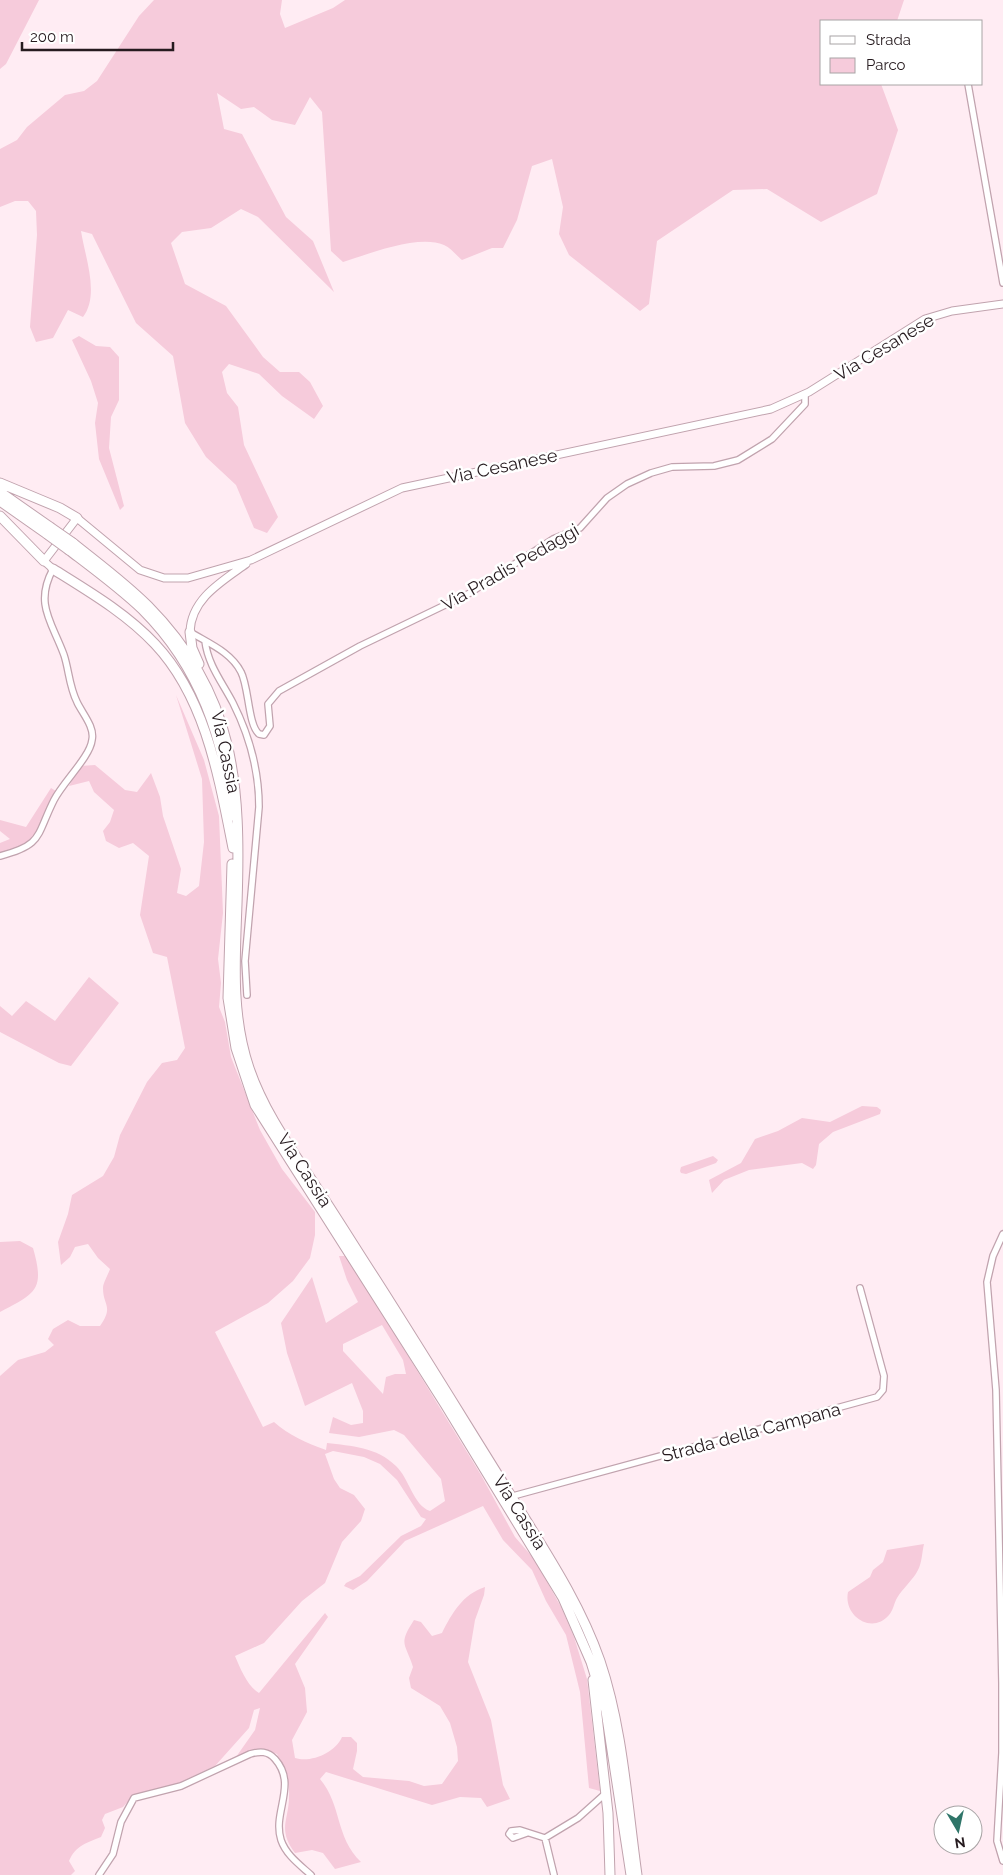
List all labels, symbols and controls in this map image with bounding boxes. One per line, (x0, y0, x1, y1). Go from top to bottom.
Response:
scale bar (22, 20, 174, 52)
legend (820, 20, 983, 85)
text: 200 m (30, 28, 74, 46)
text: Strada (866, 31, 911, 49)
text: Parco (866, 56, 906, 74)
street label: Via Cesanese (830, 309, 938, 385)
street label: Via Cesanese (445, 444, 560, 488)
street label: Via Pradis Pedaggi (438, 519, 582, 615)
street label: Via Cassia (207, 709, 245, 795)
street label: Via Cassia (273, 1129, 337, 1211)
street label: Strada della Campana (659, 1398, 843, 1466)
street label: Via Cassia (489, 1471, 551, 1553)
north arrow (933, 1805, 983, 1855)
text: N (954, 1834, 967, 1852)

